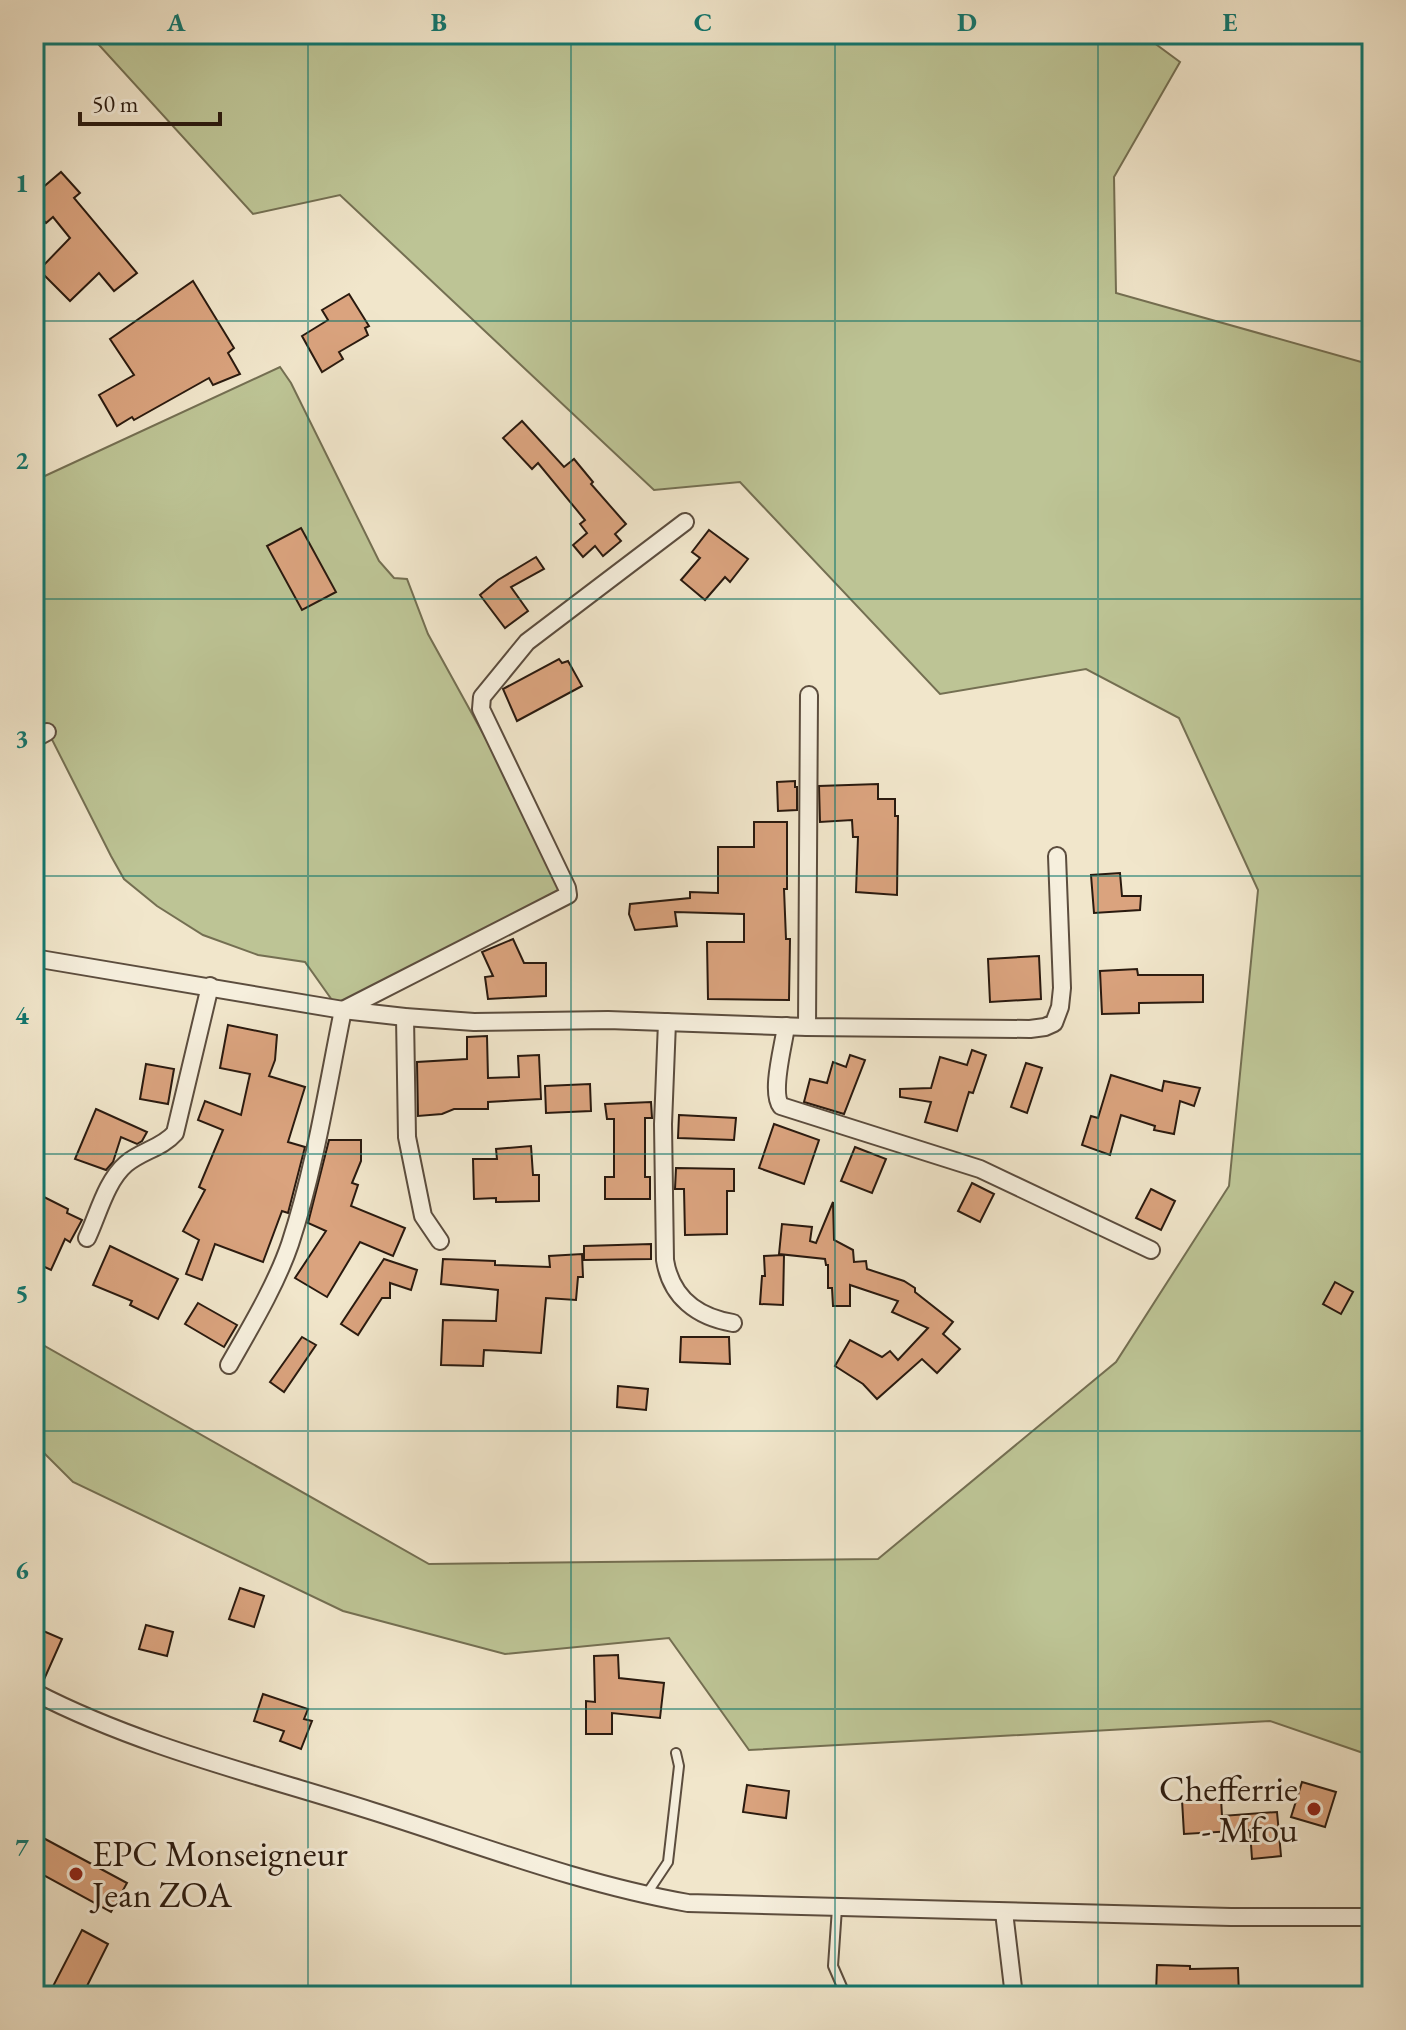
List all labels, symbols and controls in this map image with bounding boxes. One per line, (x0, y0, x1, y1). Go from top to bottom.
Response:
text: A (166, 5, 186, 39)
text: B (431, 5, 447, 39)
text: C (694, 5, 712, 39)
text: D (957, 5, 977, 39)
text: E (1223, 5, 1238, 39)
scale bar (80, 76, 220, 126)
text: 50 m (92, 88, 139, 119)
text: 1 (15, 166, 29, 200)
text: 2 (15, 443, 29, 477)
text: 3 (15, 721, 29, 755)
text: 4 (15, 998, 29, 1032)
text: 5 (15, 1276, 29, 1310)
text: 6 (15, 1553, 29, 1587)
place label: Chefferrie - Mfou (1159, 1765, 1298, 1853)
marker: Chefferrie - Mfou (1305, 1800, 1323, 1818)
text: 7 (15, 1830, 29, 1864)
place label: EPC Monseigneur Jean ZOA (89, 1830, 348, 1918)
marker: EPC Monseigneur Jean ZOA (67, 1865, 85, 1883)

